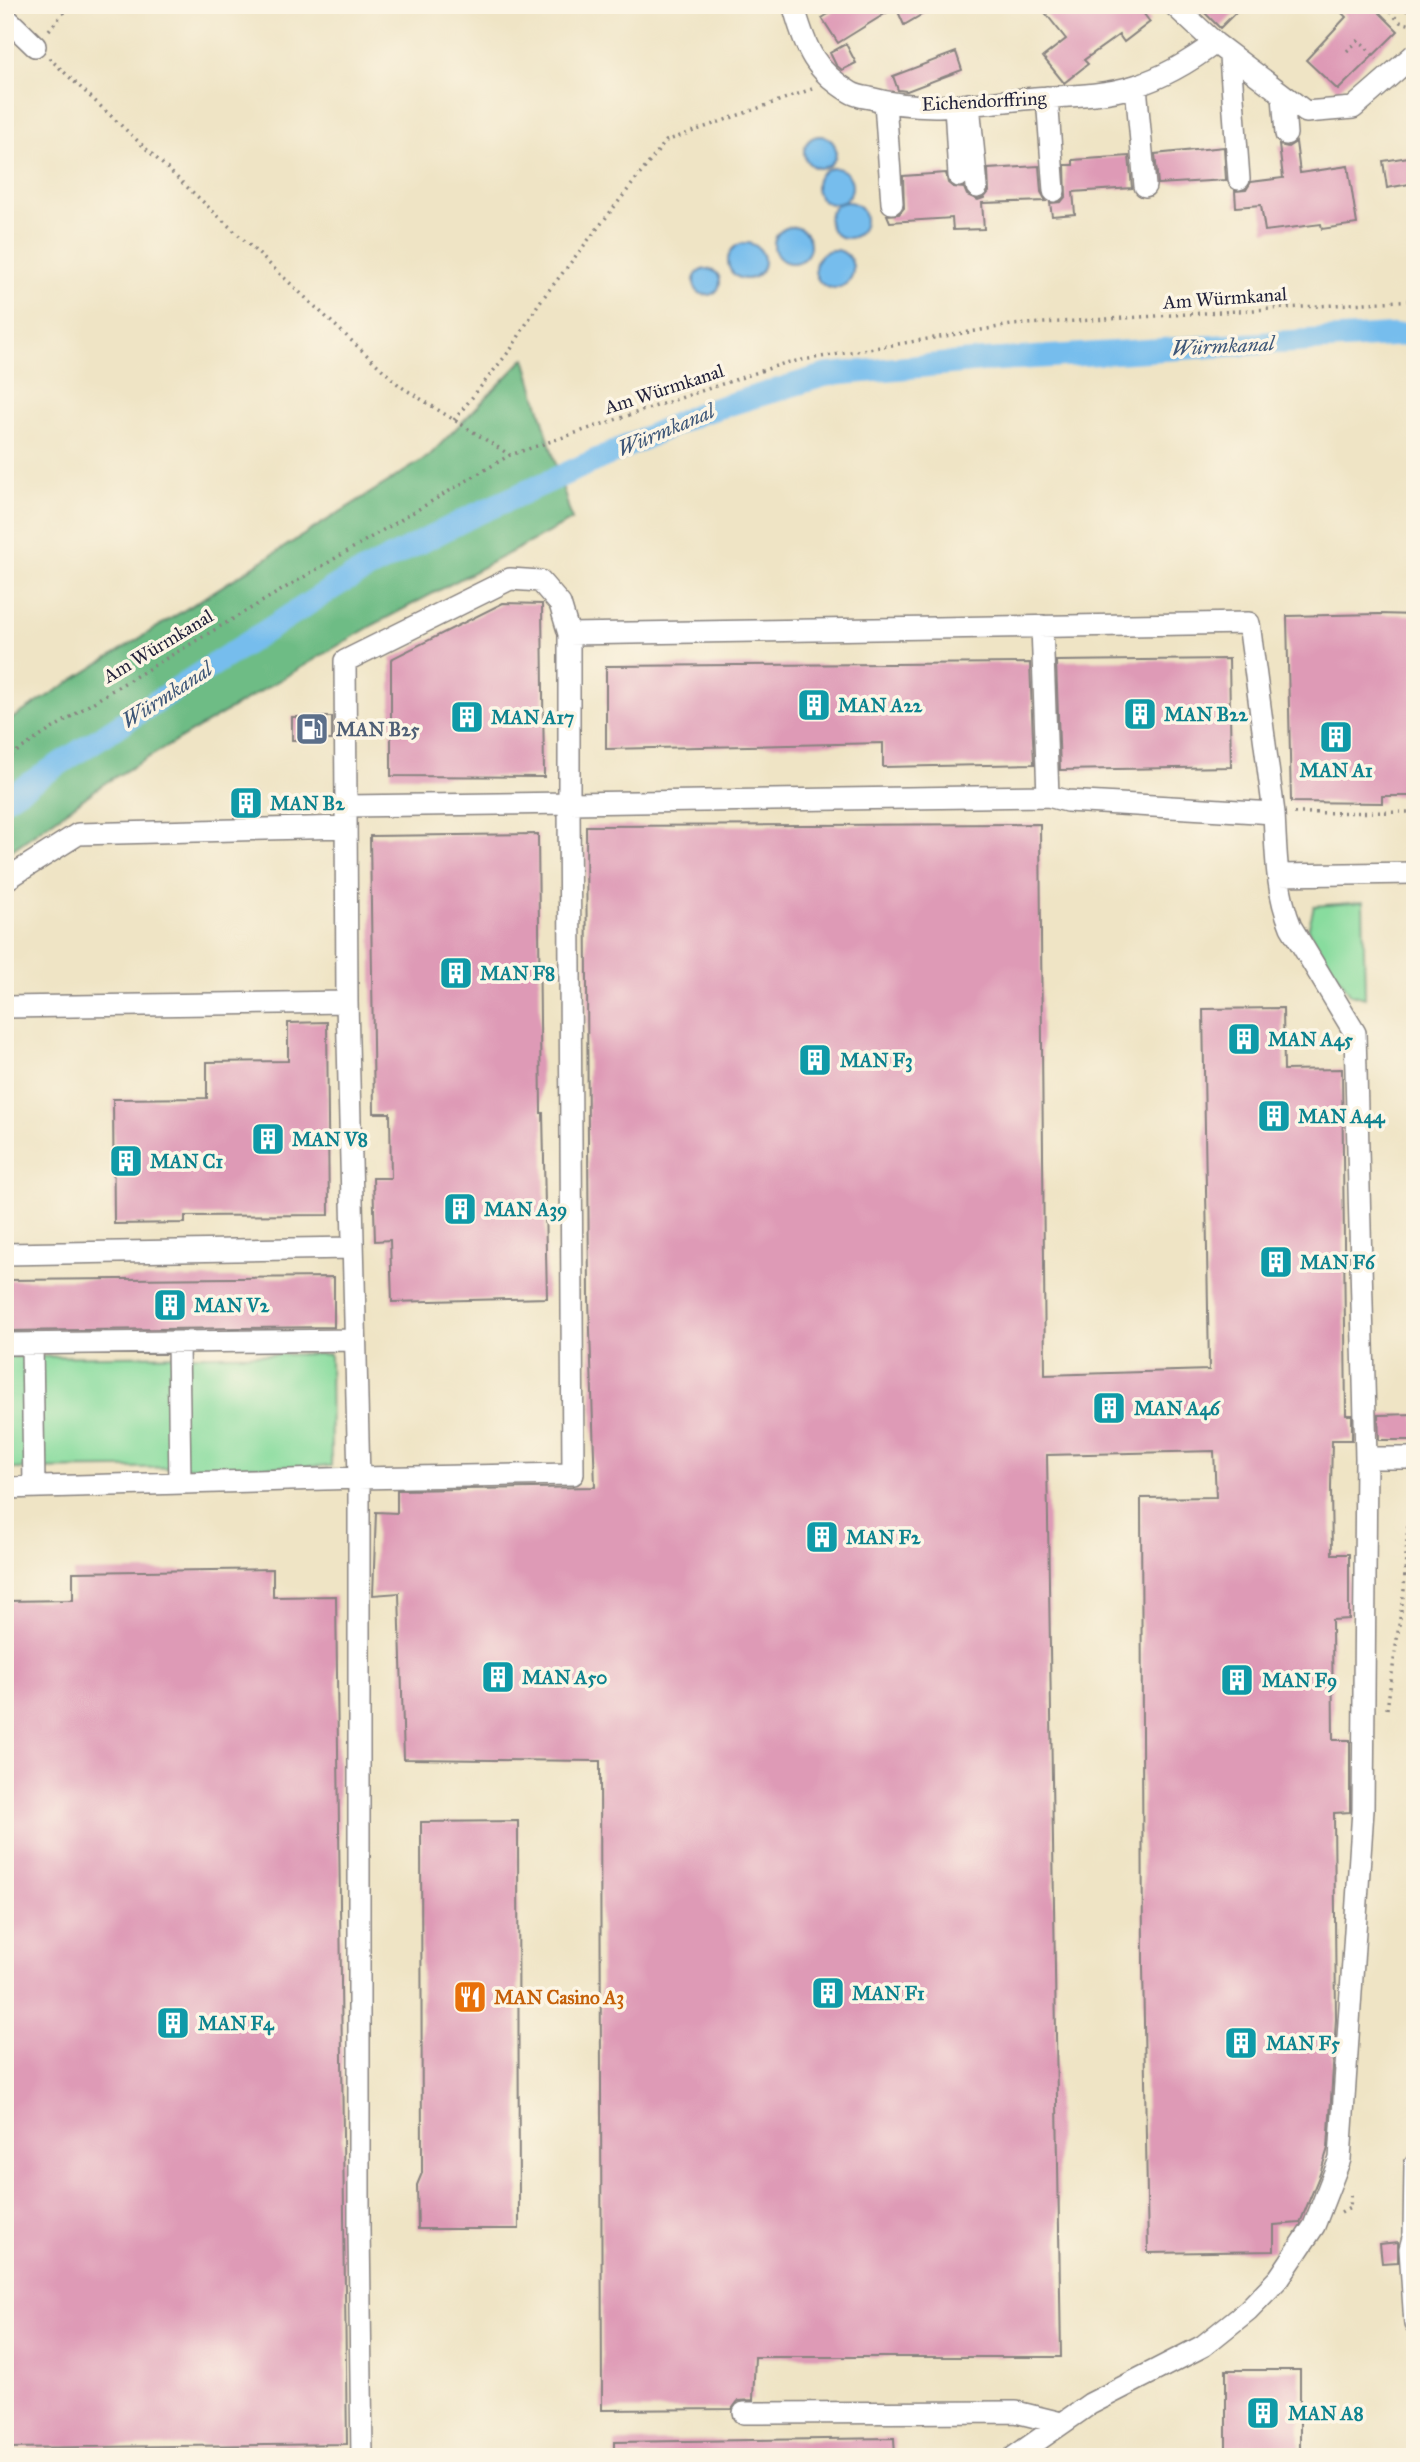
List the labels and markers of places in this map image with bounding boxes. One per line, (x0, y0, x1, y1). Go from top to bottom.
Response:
building icon: MAN A22 (795, 686, 833, 724)
place label: MAN A22 (838, 694, 923, 717)
building icon: MAN B22 (1121, 695, 1159, 733)
building icon: MAN A17 (448, 698, 486, 736)
place label: MAN B22 (1164, 703, 1248, 726)
place label: MAN A17 (491, 706, 574, 729)
fuel station icon: MAN B25 (293, 710, 331, 748)
place label: MAN B25 (336, 718, 419, 741)
building icon: MAN A1 (1317, 718, 1355, 756)
place label: MAN A1 (1300, 759, 1373, 782)
building icon: MAN B2 (227, 784, 265, 822)
place label: MAN B2 (270, 792, 345, 815)
building icon: MAN F8 (437, 954, 475, 992)
place label: MAN F8 (480, 962, 555, 985)
building icon: MAN A45 (1225, 1020, 1263, 1058)
place label: MAN A45 (1268, 1028, 1353, 1052)
building icon: MAN F3 (796, 1041, 834, 1079)
place label: MAN F3 (840, 1049, 913, 1073)
building icon: MAN A44 (1255, 1097, 1293, 1135)
place label: MAN A44 (1298, 1105, 1386, 1129)
building icon: MAN V8 (249, 1120, 287, 1158)
place label: MAN V8 (292, 1128, 368, 1151)
building icon: MAN C1 (107, 1142, 145, 1180)
place label: MAN C1 (150, 1150, 224, 1173)
building icon: MAN A39 (441, 1190, 479, 1228)
place label: MAN A39 (484, 1198, 567, 1222)
building icon: MAN F6 (1257, 1243, 1295, 1281)
place label: MAN F6 (1300, 1251, 1376, 1274)
building icon: MAN V2 (151, 1286, 189, 1324)
place label: MAN V2 (194, 1294, 270, 1317)
building icon: MAN A46 (1090, 1389, 1128, 1427)
place label: MAN A46 (1134, 1397, 1221, 1421)
building icon: MAN F2 (803, 1518, 841, 1556)
place label: MAN F2 (846, 1526, 921, 1549)
building icon: MAN A50 (479, 1658, 517, 1696)
building icon: MAN F9 (1218, 1661, 1256, 1699)
place label: MAN A50 (522, 1666, 607, 1689)
place label: MAN F9 (1262, 1669, 1337, 1693)
building icon: MAN F1 (809, 1974, 847, 2012)
restaurant icon: MAN Casino A3 (451, 1978, 489, 2016)
place label: MAN F1 (852, 1982, 925, 2005)
place label: MAN Casino A3 (494, 1986, 624, 2010)
building icon: MAN F4 (154, 2004, 192, 2042)
place label: MAN F4 (198, 2012, 275, 2036)
building icon: MAN F5 (1222, 2024, 1260, 2062)
place label: MAN F5 (1266, 2032, 1340, 2055)
building icon: MAN A8 (1244, 2394, 1282, 2432)
place label: MAN A8 (1288, 2402, 1363, 2425)

